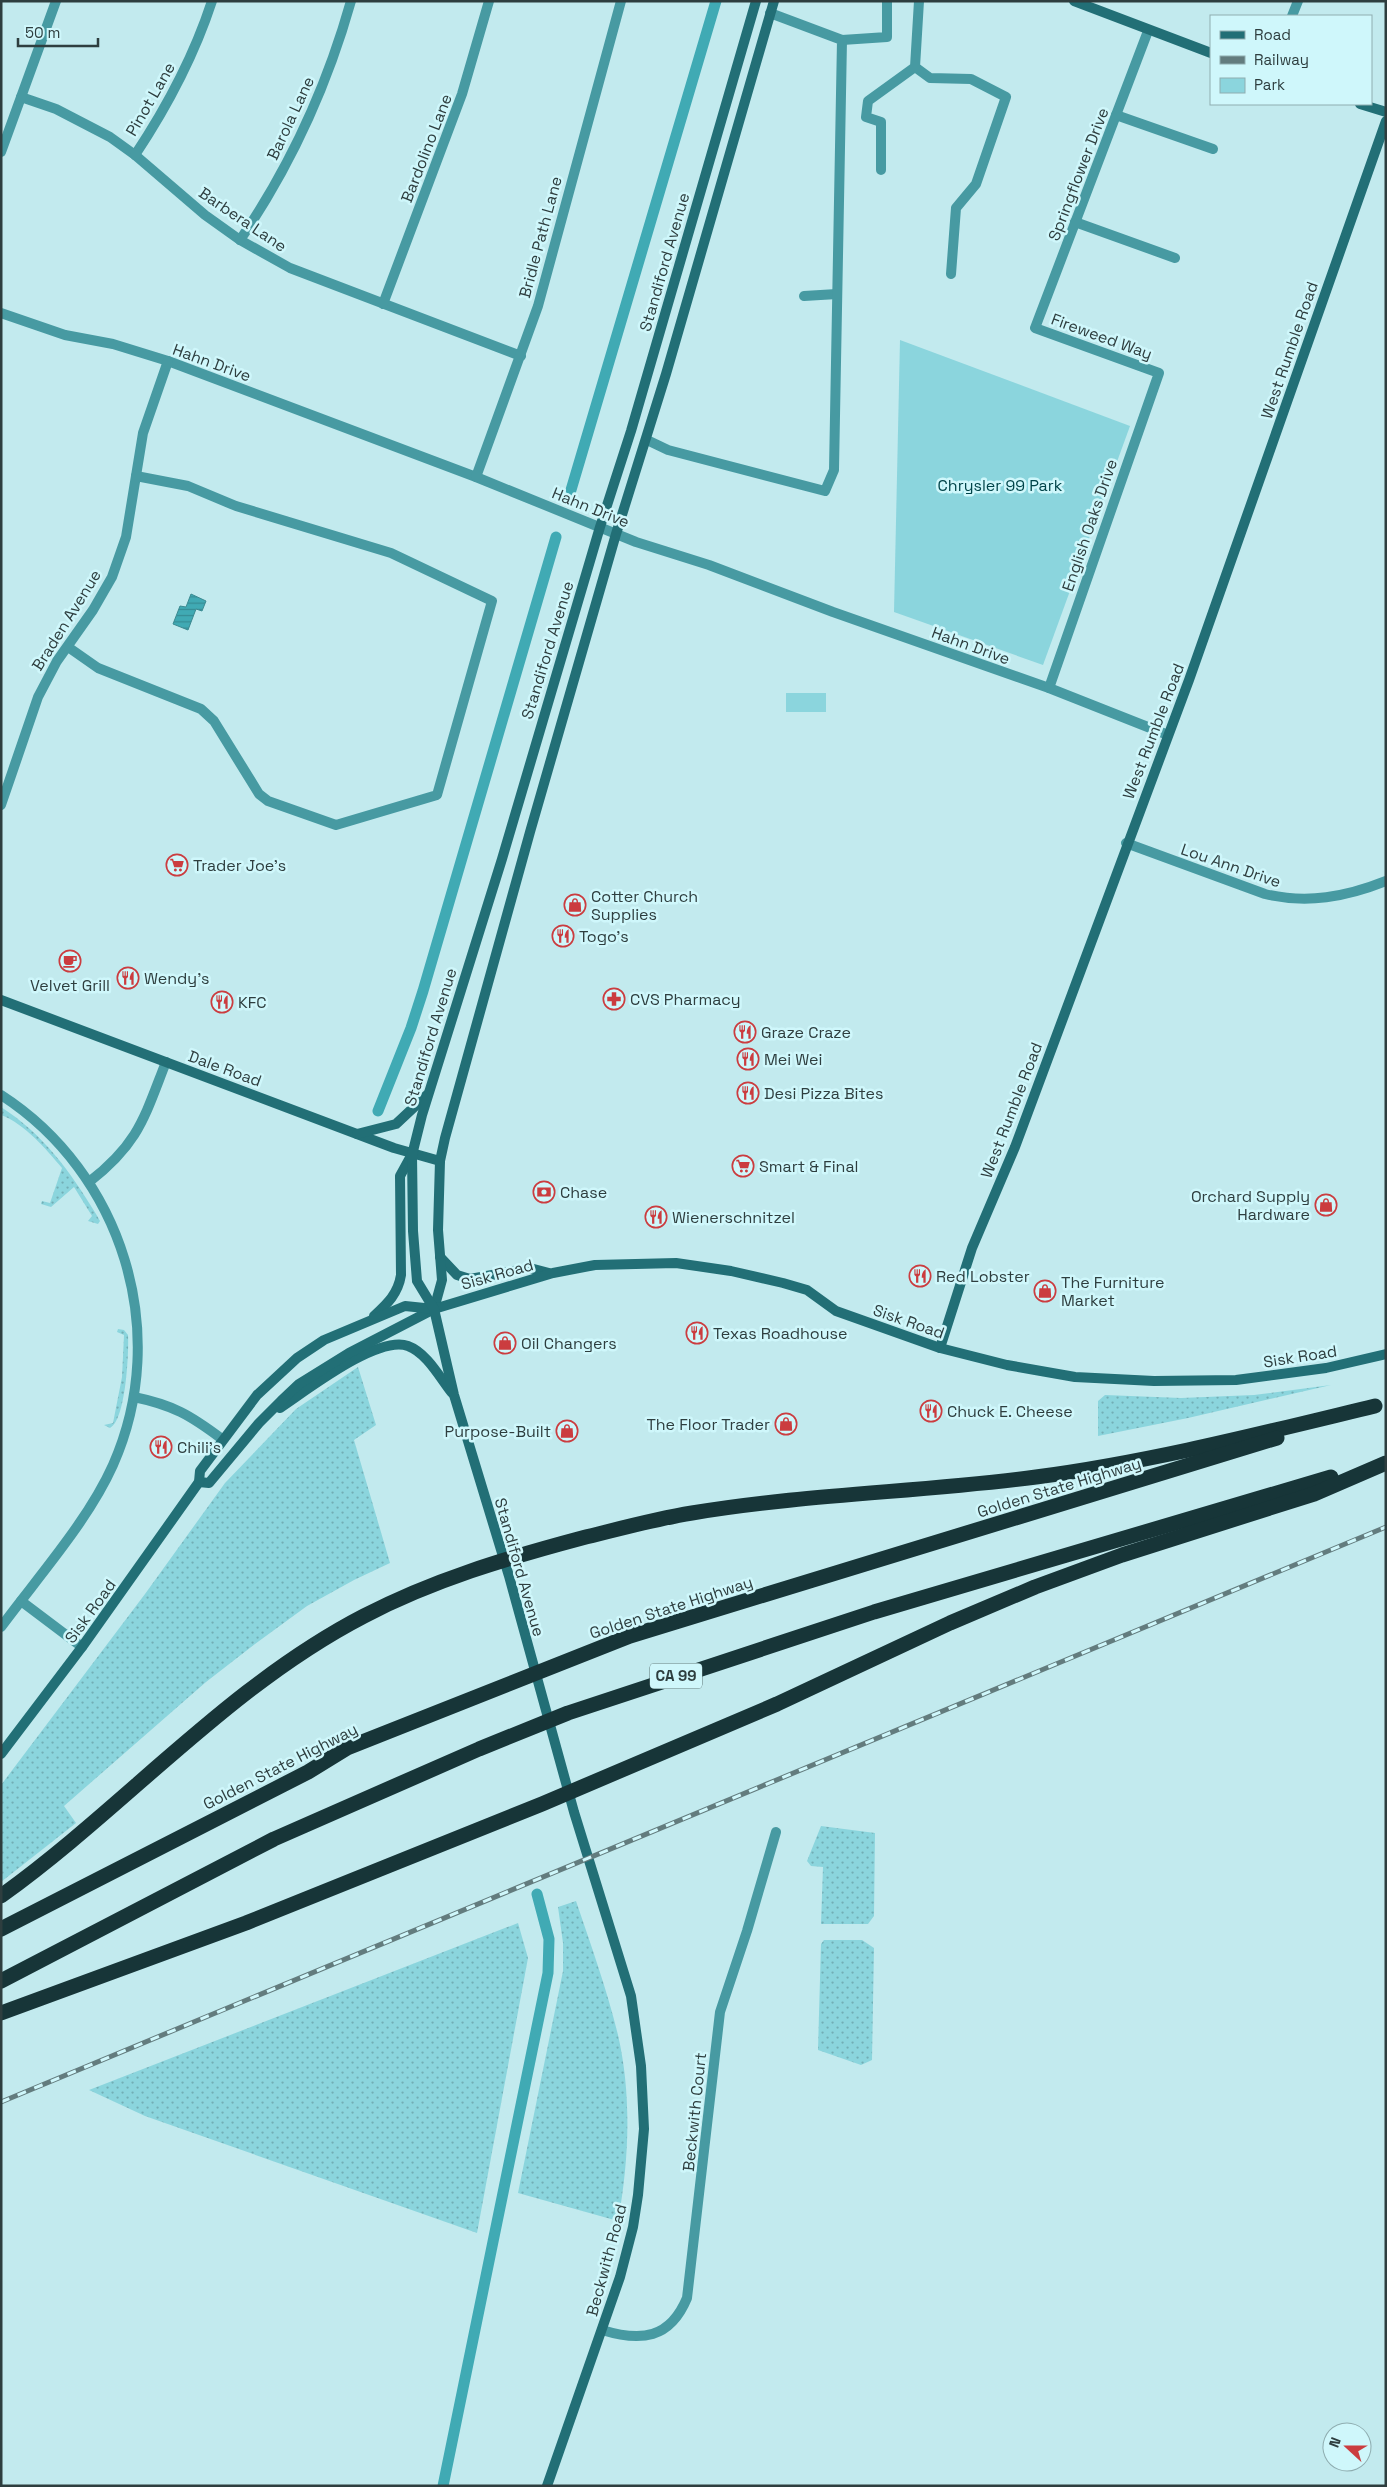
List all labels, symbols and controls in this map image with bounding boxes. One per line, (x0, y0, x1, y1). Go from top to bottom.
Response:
scale bar (18, 15, 98, 47)
legend (1210, 15, 1372, 105)
text: 50 m (25, 23, 60, 42)
text: Road (1254, 25, 1291, 44)
text: Railway (1254, 50, 1309, 69)
street label: Pinot Lane (121, 59, 180, 140)
street label: Barola Lane (262, 73, 319, 163)
text: Park (1254, 75, 1285, 94)
street label: Bardolino Lane (396, 91, 457, 205)
street label: Springflower Drive (1043, 105, 1114, 244)
street label: Bridle Path Lane (514, 174, 567, 300)
street label: Barbera Lane (195, 182, 291, 257)
street label: Standiford Avenue (635, 190, 694, 334)
street label: West Rumble Road (1256, 279, 1323, 422)
street label: Fireweed Way (1048, 308, 1155, 364)
street label: Hahn Drive (170, 339, 254, 386)
street label: English Oaks Drive (1057, 456, 1122, 594)
park label: Chrysler 99 Park (938, 475, 1063, 496)
street label: Hahn Drive (549, 482, 633, 533)
street label: Braden Avenue (27, 566, 106, 675)
street label: Standiford Avenue (516, 579, 578, 722)
street label: Hahn Drive (929, 622, 1013, 669)
street label: West Rumble Road (1118, 660, 1189, 802)
street label: Lou Ann Drive (1178, 839, 1284, 892)
supermarket icon: Trader Joe's (165, 853, 189, 877)
place label: Trader Joe's (193, 855, 286, 876)
place label: Cotter Church Supplies (591, 886, 698, 925)
shop icon: Cotter Church Supplies (563, 893, 587, 917)
restaurant icon: Togo's (551, 924, 575, 948)
place label: Togo's (579, 926, 629, 947)
cafe icon: Velvet Grill (58, 949, 82, 973)
restaurant icon: Wendy's (116, 966, 140, 990)
street label: Standiford Avenue (399, 966, 461, 1109)
place label: Wendy's (144, 968, 210, 989)
place label: Velvet Grill (30, 975, 110, 996)
pharmacy icon: CVS Pharmacy (602, 987, 626, 1011)
place label: CVS Pharmacy (630, 989, 741, 1010)
restaurant icon: KFC (210, 990, 234, 1014)
place label: KFC (238, 992, 267, 1013)
restaurant icon: Graze Craze (733, 1020, 757, 1044)
place label: Graze Craze (761, 1022, 851, 1043)
street label: West Rumble Road (976, 1039, 1047, 1181)
street label: Dale Road (185, 1046, 264, 1091)
restaurant icon: Mei Wei (736, 1047, 760, 1071)
place label: Mei Wei (764, 1049, 822, 1070)
restaurant icon: Desi Pizza Bites (736, 1081, 760, 1105)
place label: Desi Pizza Bites (764, 1083, 884, 1104)
supermarket icon: Smart & Final (731, 1154, 755, 1178)
place label: Smart & Final (759, 1156, 859, 1177)
bank icon: Chase (532, 1180, 556, 1204)
place label: Chase (560, 1182, 607, 1203)
place label: Orchard Supply Hardware (1191, 1186, 1310, 1225)
shop icon: Orchard Supply Hardware (1314, 1193, 1338, 1217)
restaurant icon: Wienerschnitzel (644, 1205, 668, 1229)
place label: Wienerschnitzel (672, 1207, 795, 1228)
street label: Sisk Road (459, 1254, 536, 1295)
restaurant icon: Red Lobster (908, 1264, 932, 1288)
place label: Red Lobster (936, 1266, 1030, 1287)
place label: The Furniture Market (1061, 1272, 1164, 1311)
shop icon: The Furniture Market (1033, 1279, 1057, 1303)
street label: Sisk Road (870, 1299, 947, 1343)
restaurant icon: Texas Roadhouse (685, 1321, 709, 1345)
place label: Texas Roadhouse (713, 1323, 847, 1344)
shop icon: Oil Changers (493, 1331, 517, 1355)
place label: Oil Changers (521, 1333, 617, 1354)
street label: Sisk Road (1262, 1340, 1338, 1373)
restaurant icon: Chuck E. Cheese (919, 1399, 943, 1423)
place label: Chuck E. Cheese (947, 1401, 1073, 1422)
shop icon: The Floor Trader (774, 1412, 798, 1436)
place label: The Floor Trader (646, 1414, 770, 1435)
shop icon: Purpose-Built (555, 1419, 579, 1443)
place label: Purpose-Built (445, 1421, 551, 1442)
restaurant icon: Chili's (149, 1435, 173, 1459)
place label: Chili's (177, 1437, 221, 1458)
street label: Golden State Highway (975, 1453, 1144, 1522)
street label: Standiford Avenue (490, 1495, 549, 1639)
street label: Golden State Highway (587, 1571, 755, 1644)
street label: Sisk Road (60, 1575, 121, 1647)
road number: CA 99 (650, 1664, 702, 1688)
street label: Golden State Highway (200, 1718, 361, 1814)
street label: Beckwith Court (678, 2051, 711, 2173)
street label: Beckwith Road (581, 2202, 632, 2319)
north arrow (1322, 2422, 1372, 2472)
text: N (1325, 2435, 1345, 2450)

